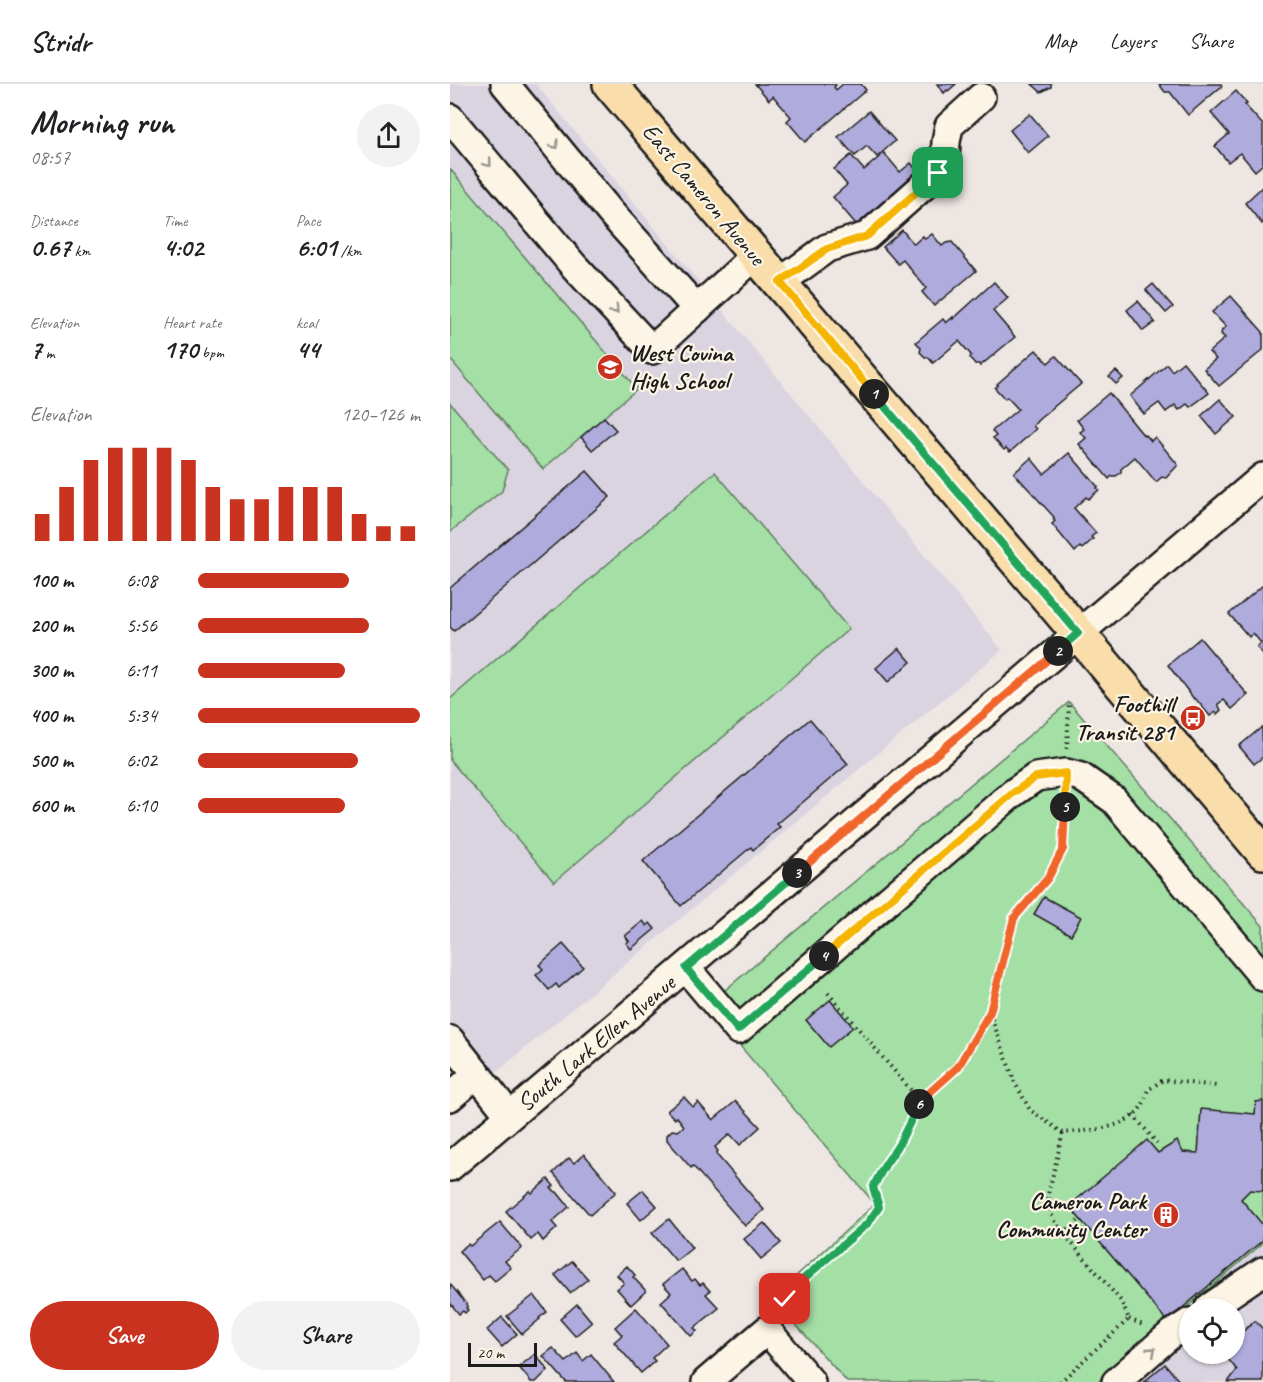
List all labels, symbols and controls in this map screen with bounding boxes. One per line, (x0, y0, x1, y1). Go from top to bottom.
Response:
text: Stridr (30, 24, 91, 59)
text: Map (1044, 28, 1077, 54)
text: Layers (1110, 28, 1156, 54)
text: Share (1189, 28, 1233, 54)
text: Morning run (30, 101, 174, 143)
button: share (357, 104, 420, 167)
street label: East Cameron Avenue (636, 117, 774, 273)
one-way arrow (548, 138, 559, 149)
text: 08:57 (30, 145, 70, 170)
pin (912, 147, 963, 198)
one-way arrow (480, 156, 491, 167)
icon: arrive (921, 156, 954, 189)
text: Distance (30, 211, 78, 231)
text: Time (163, 211, 187, 231)
text: Pace (296, 211, 321, 231)
text: 0.67 (30, 231, 71, 264)
text: 4:02 (163, 231, 203, 264)
text: 6:01 (296, 231, 337, 264)
text: km (71, 241, 90, 261)
text: /km (337, 241, 362, 261)
one-way arrow (608, 303, 619, 314)
text: Elevation (30, 313, 79, 333)
text: Heart rate (163, 313, 221, 333)
text: kcal (296, 313, 317, 333)
text: 7 (30, 333, 42, 366)
text: 170 (163, 333, 198, 366)
text: 44 (296, 333, 319, 366)
place label: West Covina High School (630, 338, 735, 396)
text: m (42, 343, 54, 363)
text: bpm (198, 343, 224, 363)
school or university icon: West Covina High School (595, 352, 625, 382)
pin: 1 (859, 379, 889, 409)
text: 1 (870, 384, 878, 404)
text: Elevation (30, 402, 92, 427)
text: 120–126 m (341, 402, 420, 427)
text: 100 m (30, 568, 73, 593)
text: 6:08 (126, 568, 157, 593)
text: 200 m (30, 613, 73, 638)
text: 5:56 (126, 613, 157, 638)
pin: 2 (1043, 636, 1073, 666)
text: 2 (1054, 641, 1062, 661)
text: 300 m (30, 658, 73, 683)
text: 6:11 (126, 658, 157, 683)
place label: Foothill Transit 281 (1075, 689, 1179, 747)
text: 400 m (30, 703, 73, 728)
text: 5:34 (126, 703, 157, 728)
bus stop icon: Foothill Transit 281 (1178, 703, 1208, 733)
text: 500 m (30, 748, 73, 773)
text: 6:02 (126, 748, 157, 773)
pin: 5 (1050, 792, 1080, 822)
text: 600 m (30, 793, 74, 818)
text: 6:10 (126, 793, 157, 818)
text: 5 (1062, 797, 1068, 817)
pin: 3 (782, 858, 812, 888)
text: 3 (793, 863, 801, 883)
pin: 4 (809, 941, 839, 971)
text: 4 (820, 946, 828, 966)
street label: South Lark Ellen Avenue (511, 967, 683, 1118)
pin: 6 (904, 1089, 934, 1119)
text: 6 (915, 1094, 923, 1114)
place label: Cameron Park Community Center (996, 1186, 1148, 1244)
building icon: Cameron Park Community Center (1151, 1200, 1181, 1230)
pin (759, 1273, 810, 1324)
icon: check (768, 1282, 801, 1315)
map controls (1179, 1298, 1245, 1364)
button: locate (1179, 1298, 1245, 1364)
button: Save (30, 1301, 219, 1370)
button: Share (231, 1301, 420, 1370)
scale bar (468, 1340, 537, 1368)
text: 20 m (477, 1343, 504, 1363)
one-way arrow (1145, 1347, 1156, 1358)

